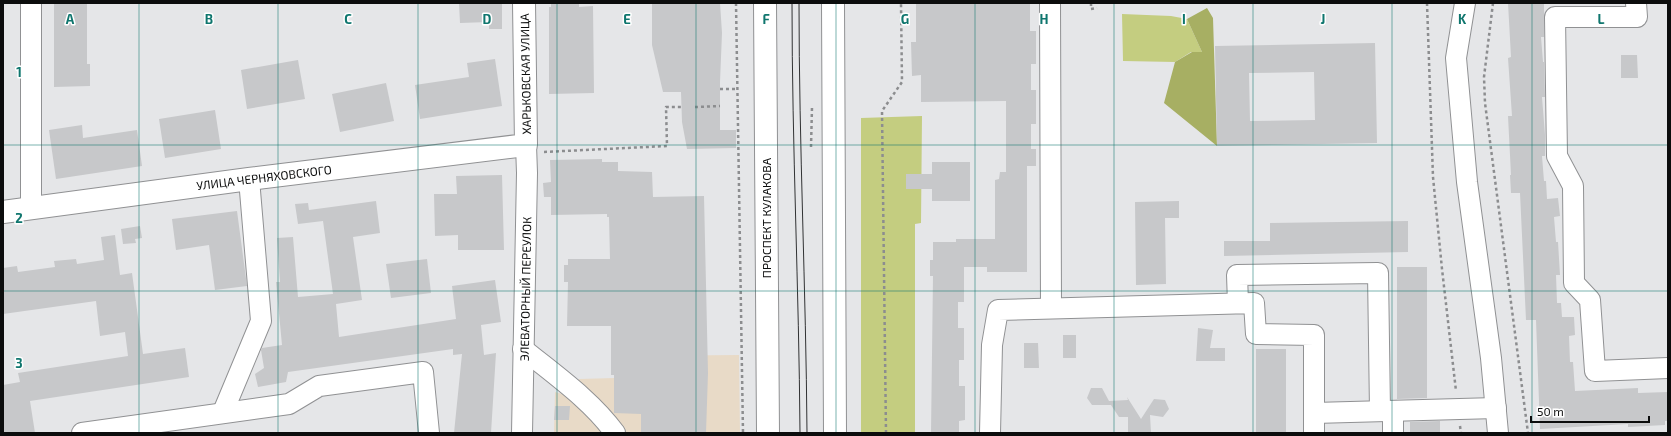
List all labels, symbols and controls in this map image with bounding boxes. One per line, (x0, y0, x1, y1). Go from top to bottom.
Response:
text: A (66, 11, 75, 27)
text: B (205, 11, 213, 27)
text: C (344, 11, 352, 27)
text: D (483, 11, 492, 27)
text: E (623, 11, 631, 27)
text: F (762, 11, 770, 27)
text: G (901, 11, 909, 27)
text: H (1040, 11, 1049, 27)
text: I (1182, 11, 1186, 27)
text: J (1321, 11, 1325, 27)
text: K (1458, 11, 1467, 27)
text: L (1598, 11, 1605, 27)
street label: ХАРЬКОВСКАЯ УЛИЦА (517, 13, 533, 135)
text: 1 (16, 64, 22, 80)
street label: ПРОСПЕКТ КУЛАКОВА (759, 157, 773, 278)
street label: УЛИЦА ЧЕРНЯХОВСКОГО (196, 162, 332, 192)
text: 2 (15, 210, 23, 226)
street label: ЭЛЕВАТОРНЫЙ ПЕРЕУЛОК (517, 217, 533, 361)
text: 3 (15, 355, 23, 371)
scale bar (1531, 398, 1649, 424)
text: 50 m (1537, 404, 1564, 418)

